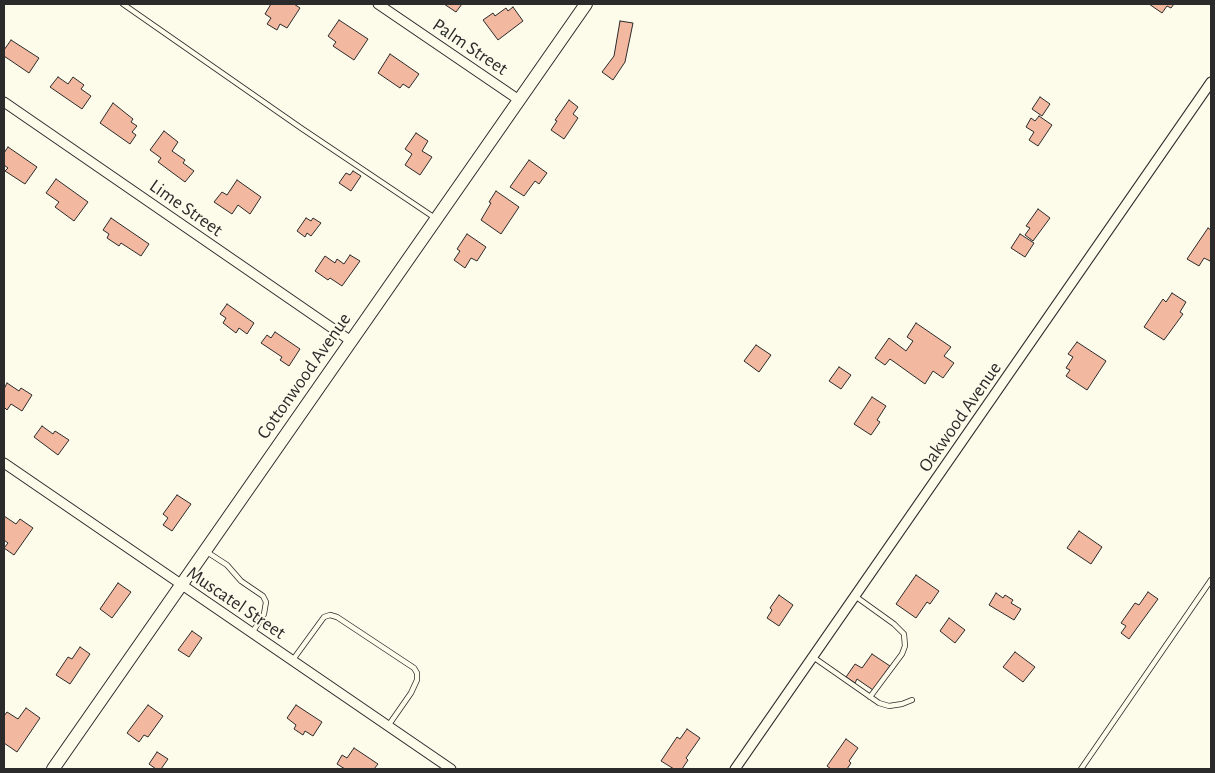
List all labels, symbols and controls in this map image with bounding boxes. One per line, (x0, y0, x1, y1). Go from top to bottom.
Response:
street label: Palm Street (428, 14, 512, 80)
street label: Lime Street (145, 174, 227, 242)
street label: Cottonwood Avenue (252, 309, 356, 443)
street label: Oakwood Avenue (914, 358, 1006, 476)
street label: Muscatel Street (182, 562, 290, 644)

